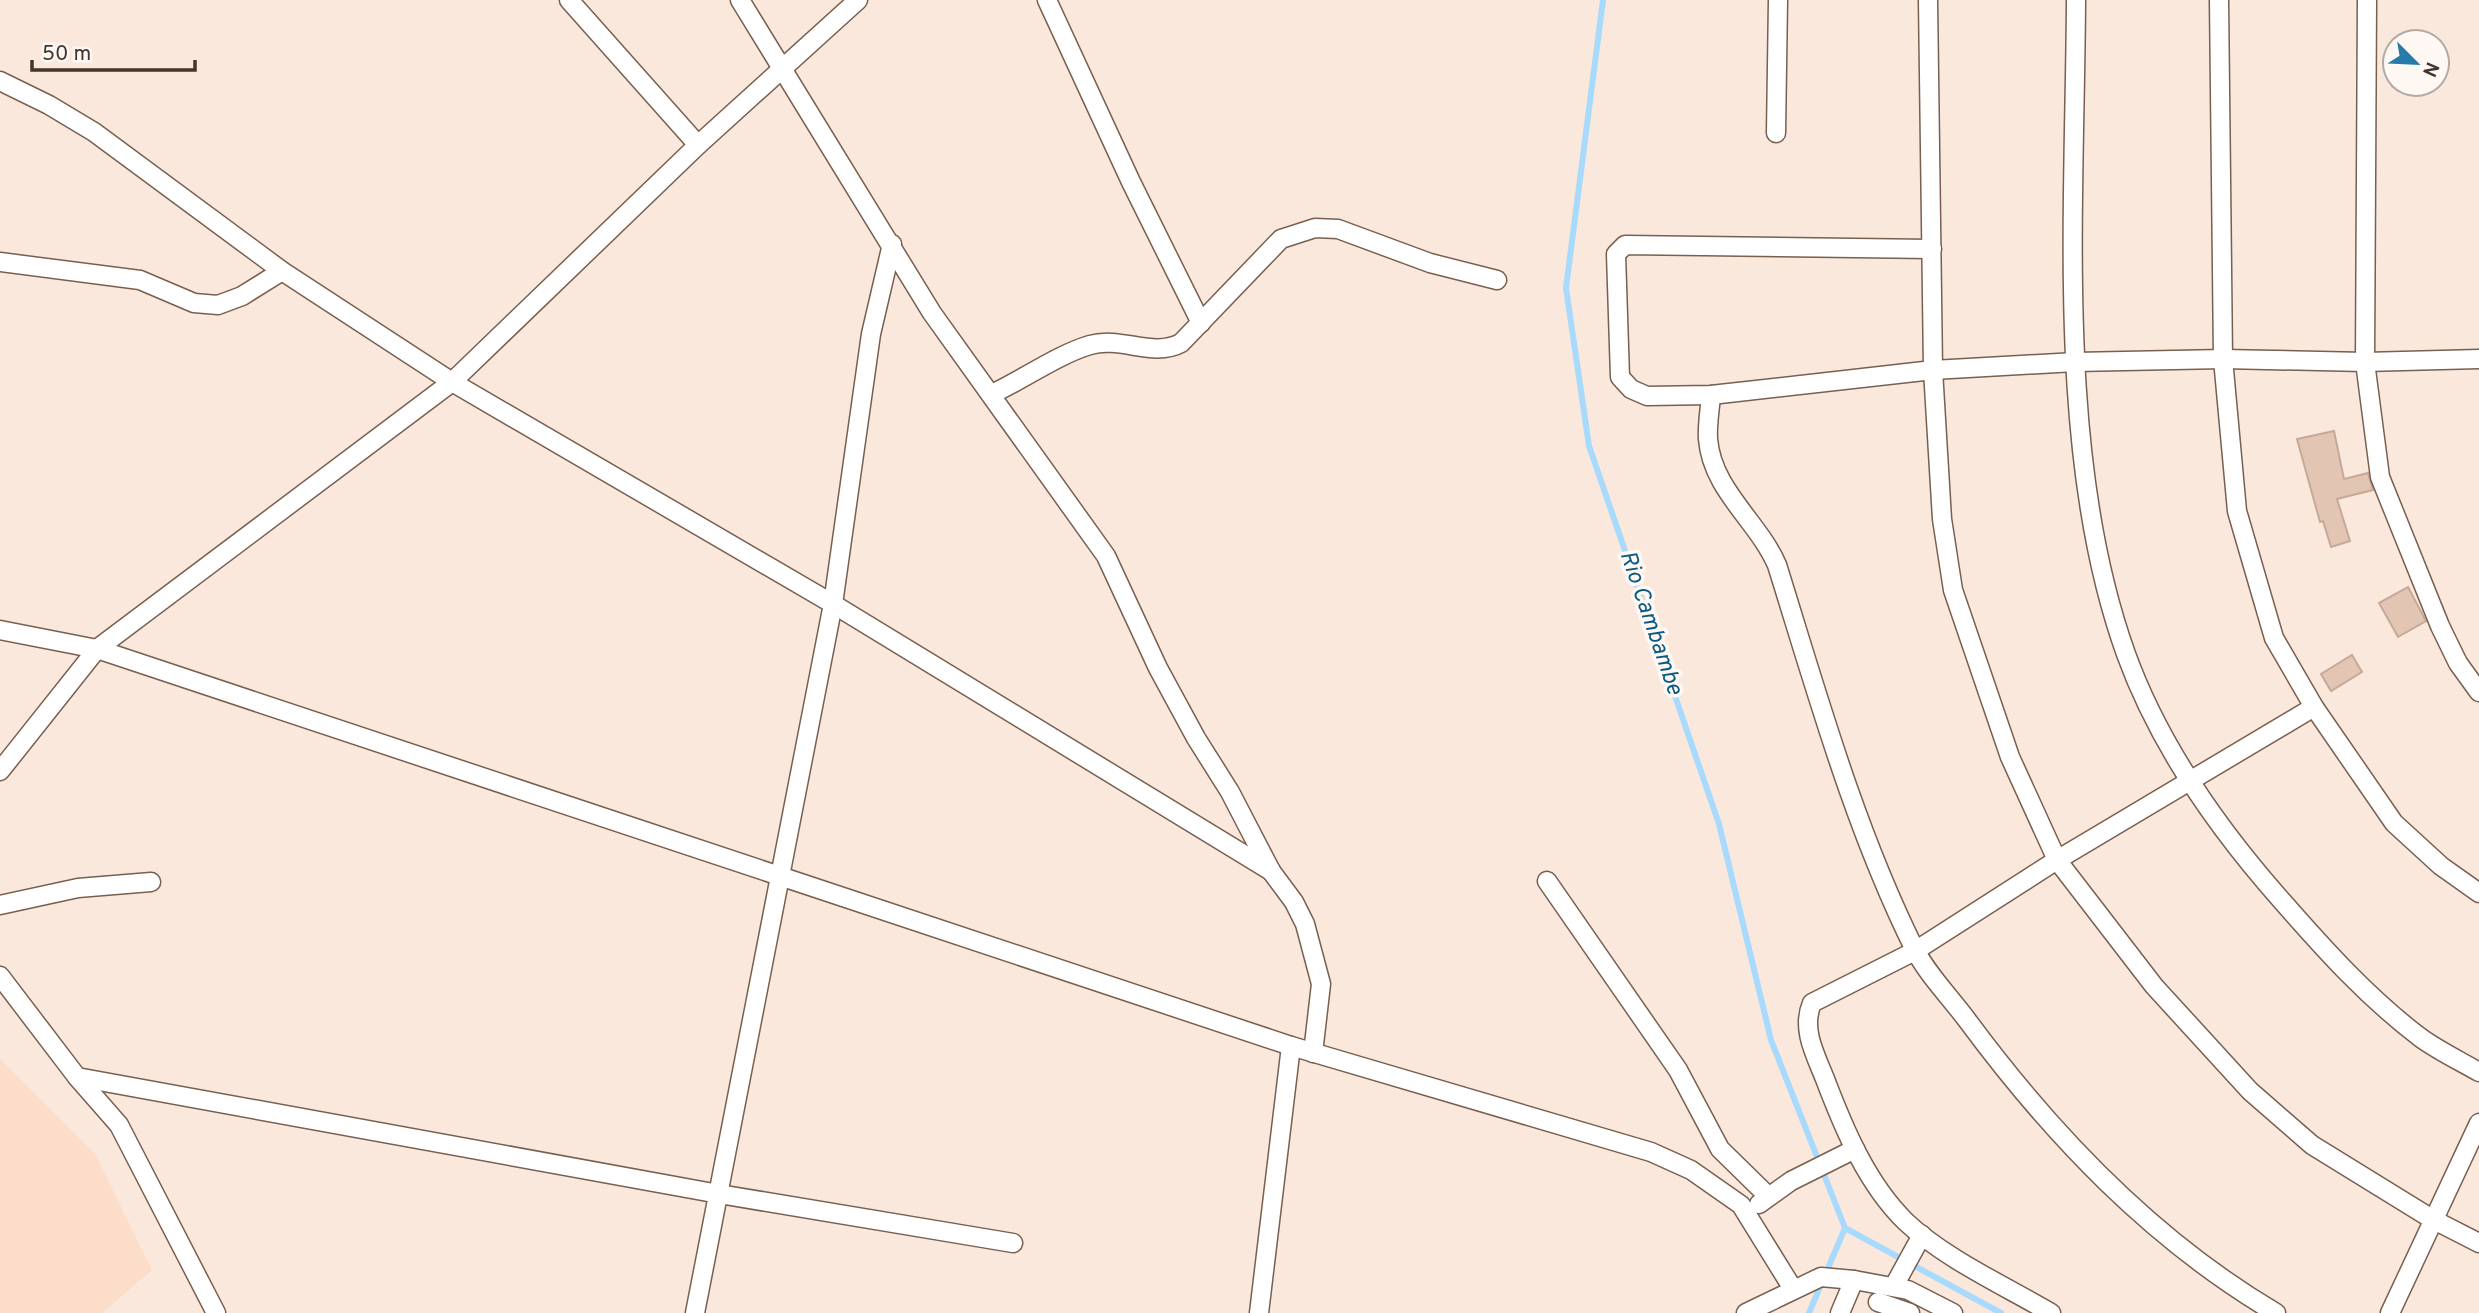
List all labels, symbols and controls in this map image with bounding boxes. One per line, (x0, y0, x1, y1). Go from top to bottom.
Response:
scale bar (32, 28, 194, 72)
north arrow (2381, 28, 2451, 98)
text: 50 m (42, 41, 91, 68)
text: N (2416, 58, 2443, 80)
water label: Rio Cambambe (1612, 547, 1689, 700)

